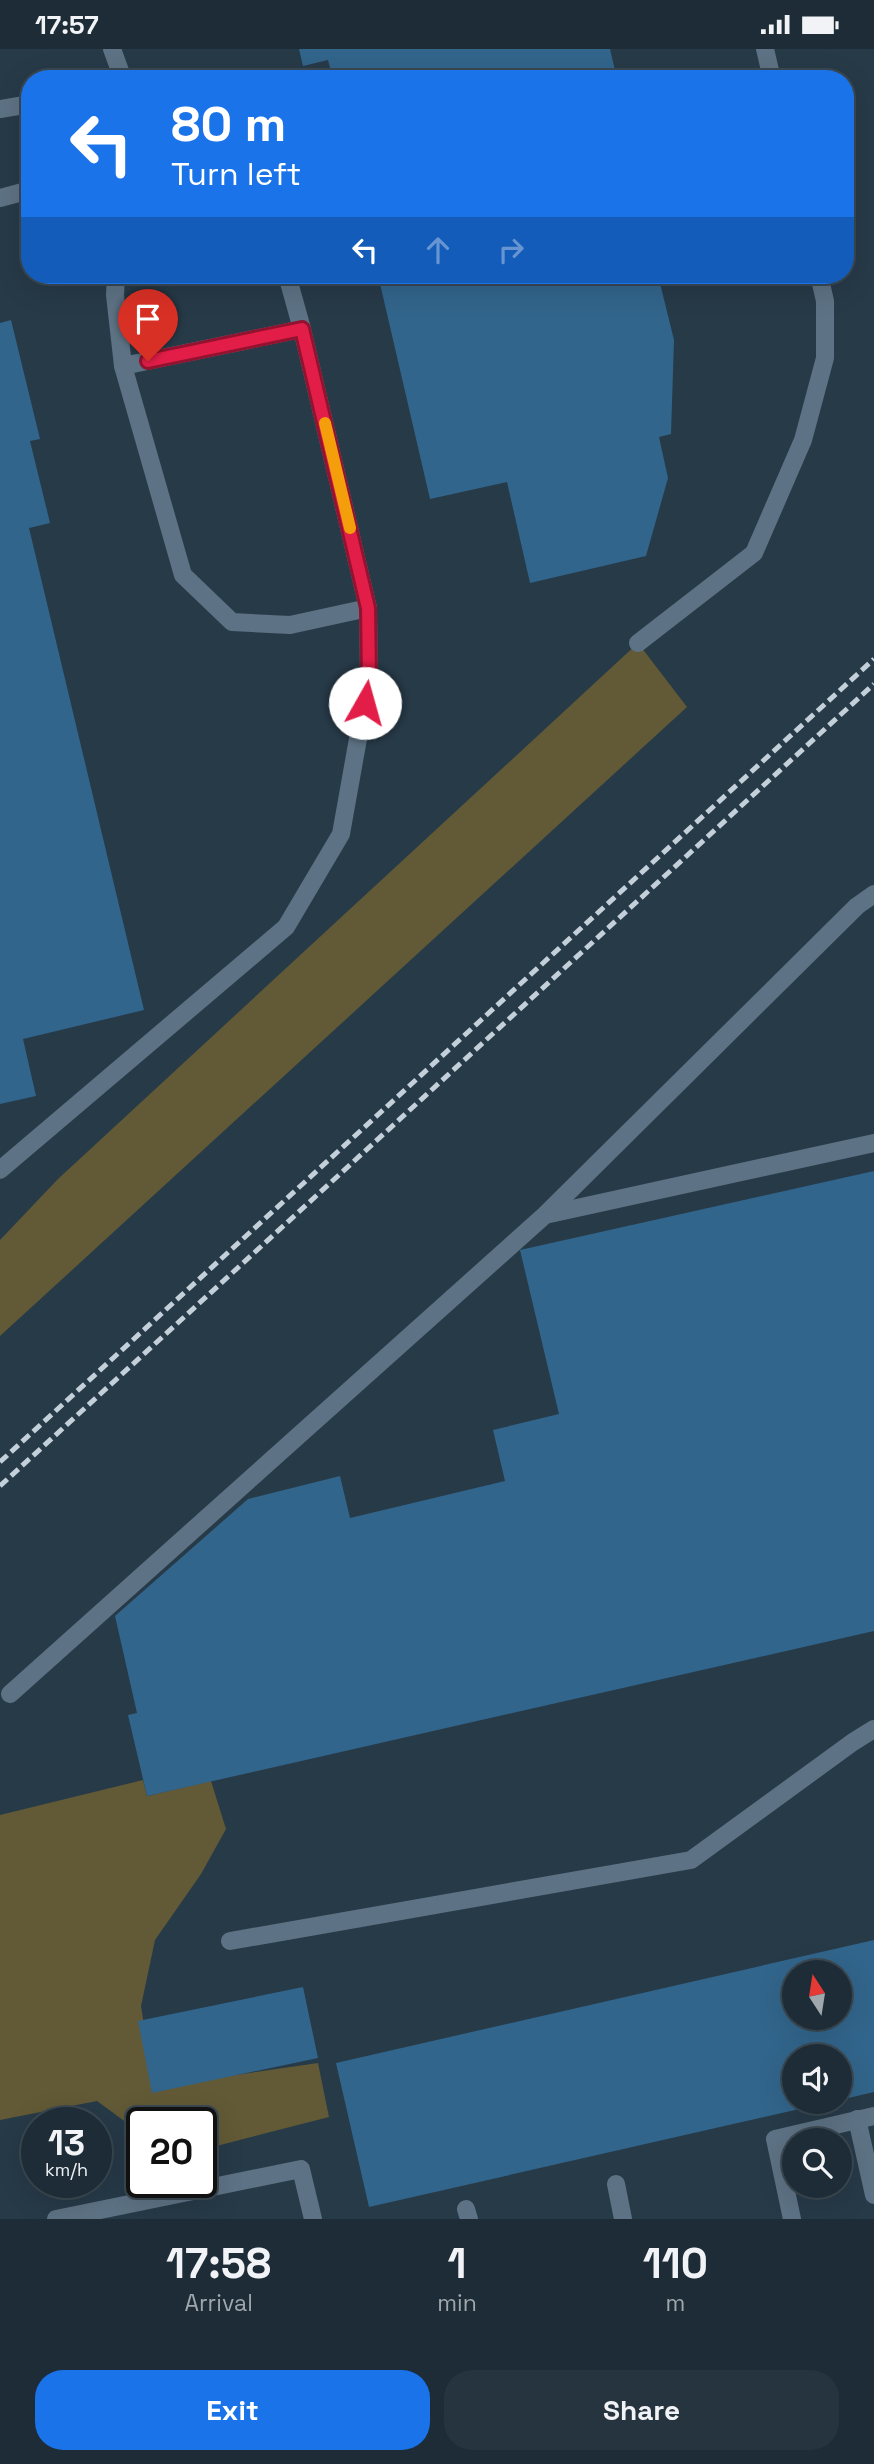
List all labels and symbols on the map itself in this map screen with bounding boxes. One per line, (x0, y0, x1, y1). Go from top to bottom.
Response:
pin (118, 289, 178, 361)
position arrow (328, 666, 402, 740)
north arrow (782, 1960, 852, 2030)
speed limit sign: 20 (126, 2107, 217, 2198)

